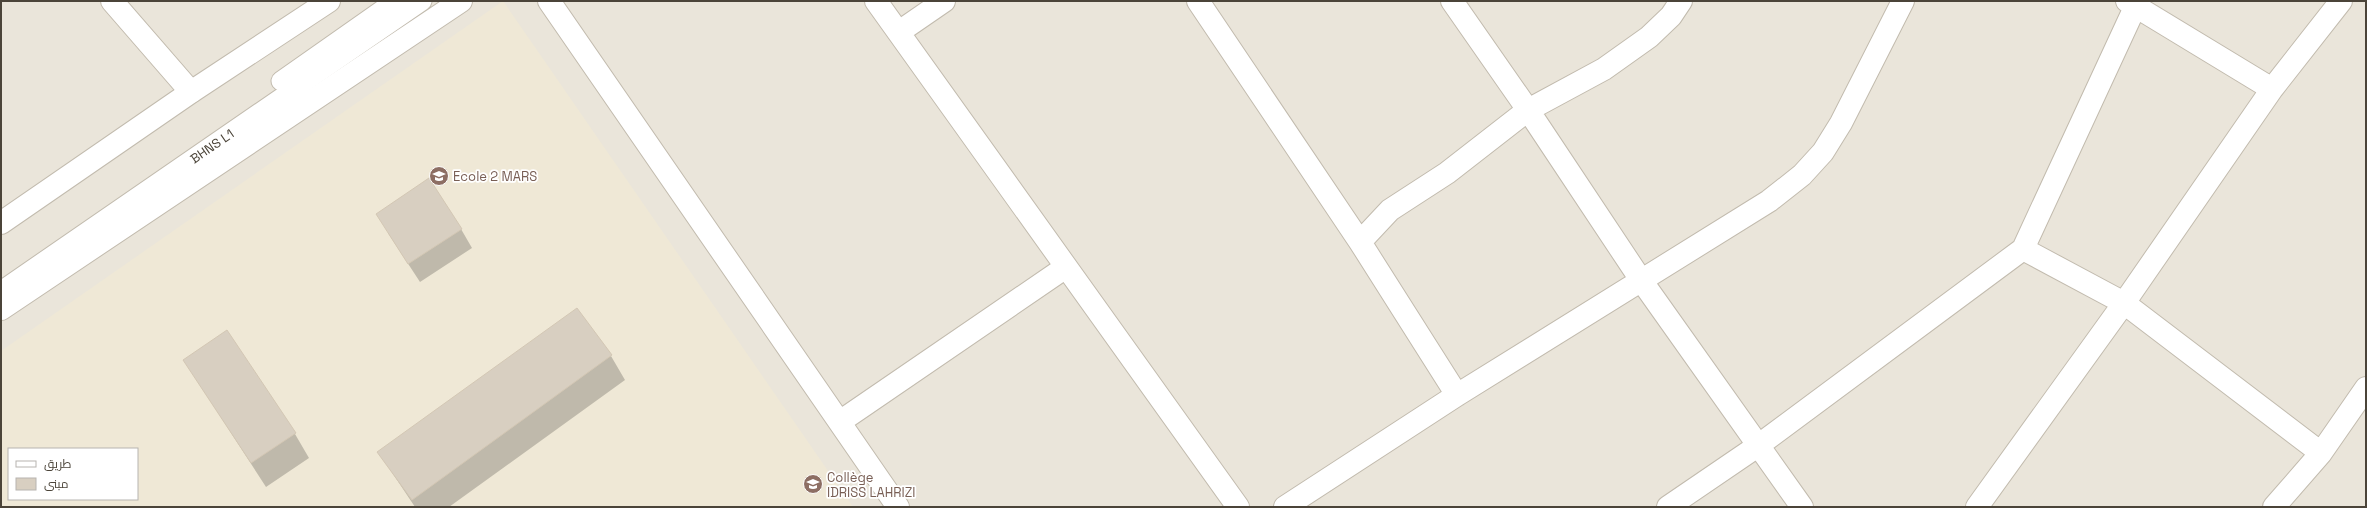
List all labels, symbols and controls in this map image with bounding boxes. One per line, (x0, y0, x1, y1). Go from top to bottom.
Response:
street label: BHNS L1 (187, 125, 237, 167)
school or university icon: Ecole 2 MARS (428, 165, 450, 187)
place label: Ecole 2 MARS (453, 168, 537, 185)
legend (8, 448, 138, 500)
text: طريق (44, 456, 72, 472)
place label: Collège IDRISS LAHRIZI (827, 469, 915, 501)
school or university icon: Collège IDRISS LAHRIZI (802, 473, 824, 495)
text: مبنى (44, 476, 69, 492)

